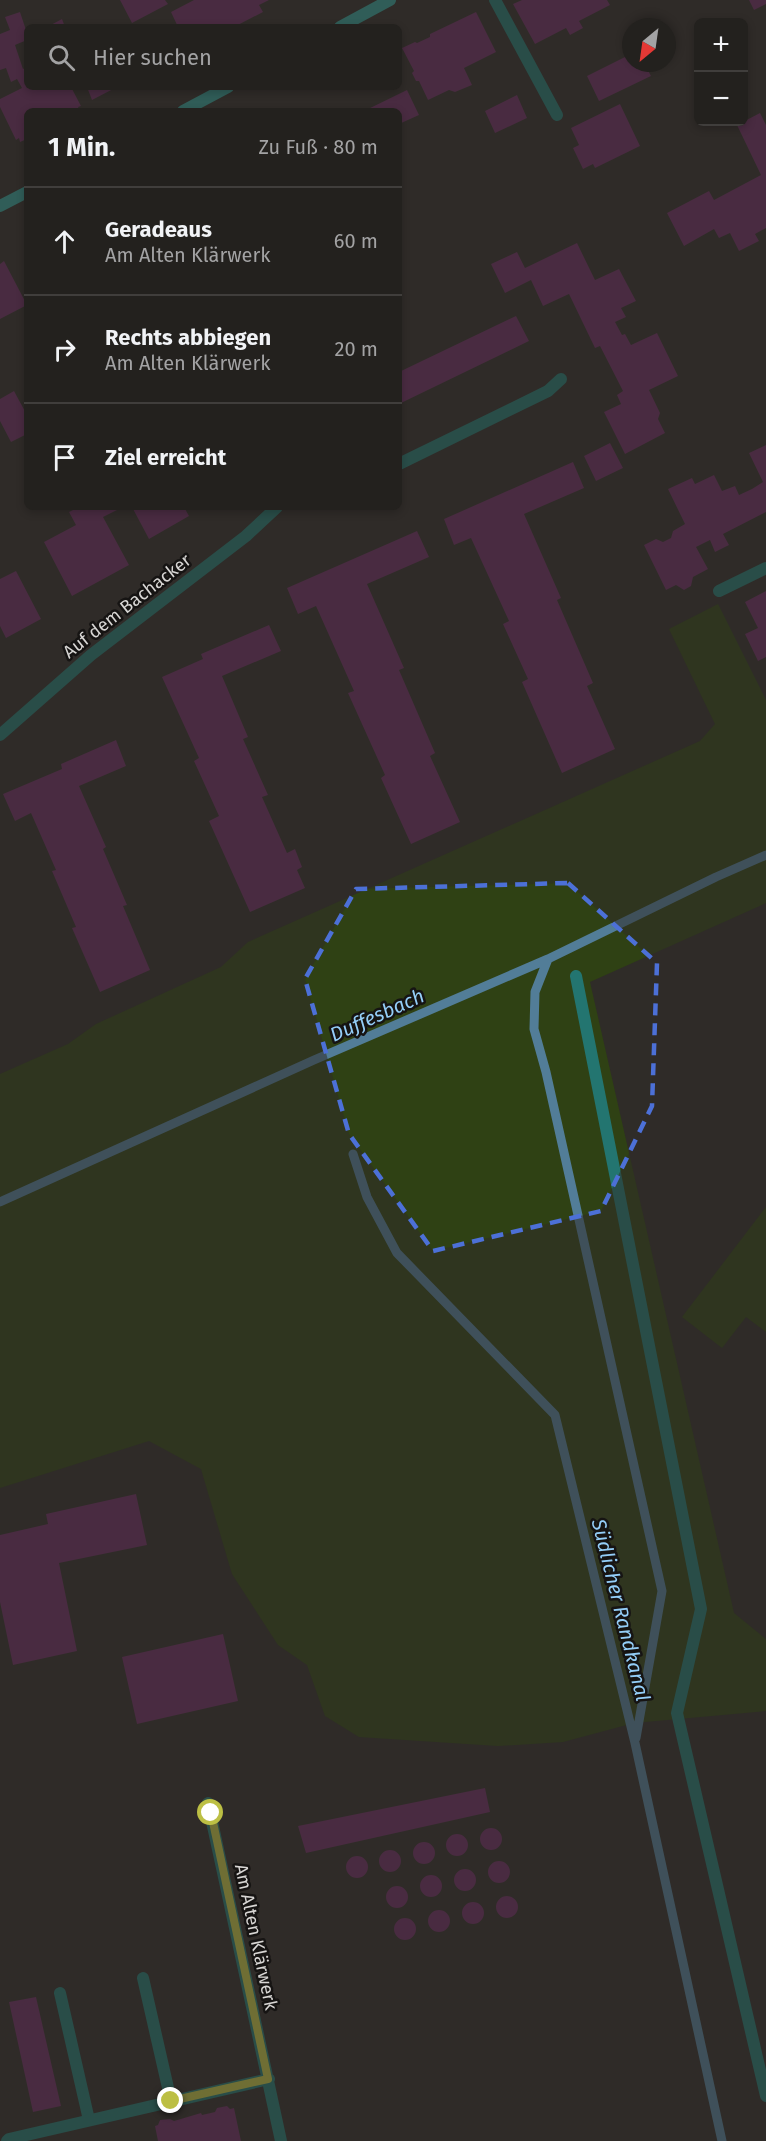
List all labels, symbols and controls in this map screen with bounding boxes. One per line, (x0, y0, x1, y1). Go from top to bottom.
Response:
north arrow (622, 18, 676, 72)
map controls (694, 18, 748, 126)
button: + (694, 18, 748, 72)
search box (24, 24, 402, 90)
icon: search (45, 41, 78, 74)
text: Hier suchen (93, 44, 212, 71)
button: − (694, 72, 748, 126)
text: 1 Min. (48, 132, 115, 163)
text: Zu Fuß · 80 m (258, 135, 378, 159)
text: Geradeaus (105, 216, 212, 243)
icon: ahead (48, 225, 81, 258)
text: 60 m (334, 229, 378, 253)
text: Am Alten Klärwerk (105, 243, 270, 267)
text: Rechts abbiegen (105, 324, 271, 351)
icon: right (48, 333, 81, 366)
text: 20 m (335, 337, 378, 361)
text: Am Alten Klärwerk (105, 351, 270, 375)
icon: arrive (48, 441, 81, 474)
text: Ziel erreicht (105, 444, 226, 471)
street label: Auf dem Bachacker (59, 549, 195, 663)
water label: Duffesbach (326, 984, 428, 1046)
water label: Südlicher Randkanal (586, 1515, 655, 1704)
route start (197, 1799, 223, 1825)
street label: Am Alten Klärwerk (230, 1862, 282, 2013)
route end (157, 2087, 183, 2113)

